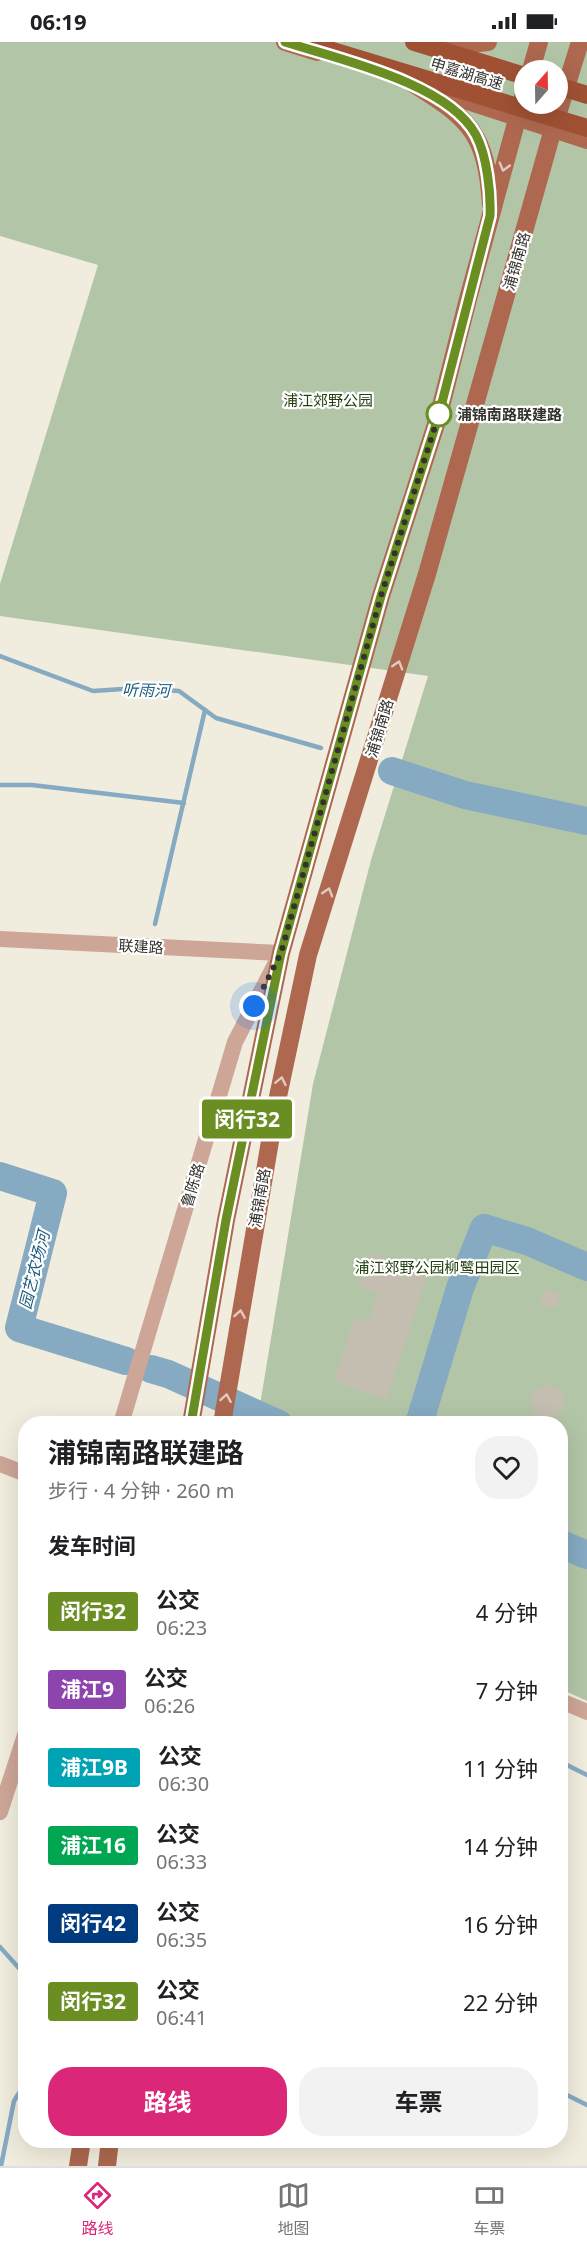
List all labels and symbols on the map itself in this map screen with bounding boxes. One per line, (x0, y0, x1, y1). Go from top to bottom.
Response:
street label: 申嘉湖高速 (428, 52, 506, 94)
north arrow (514, 60, 568, 114)
one-way arrow (499, 162, 512, 172)
street label: 浦锦南路 (498, 229, 534, 293)
park label: 浦江郊野公园 (283, 390, 373, 410)
marker: 浦锦南路联建路 (426, 401, 452, 427)
place label: 浦锦南路联建路 (457, 404, 562, 424)
one-way arrow (391, 660, 403, 671)
water label: 听雨河 (122, 679, 173, 701)
street label: 浦锦南路 (361, 696, 397, 760)
one-way arrow (320, 887, 333, 898)
street label: 联建路 (118, 935, 164, 957)
your location (239, 991, 269, 1021)
one-way arrow (274, 1076, 287, 1086)
line badge: 闵行32 (205, 1100, 289, 1138)
street label: 鲁陈路 (176, 1161, 208, 1209)
street label: 浦锦南路 (244, 1167, 274, 1229)
water label: 园艺农场河 (14, 1226, 55, 1311)
park label: 浦江郊野公园柳鹭田园区 (354, 1257, 520, 1277)
one-way arrow (233, 1310, 245, 1319)
one-way arrow (220, 1393, 232, 1402)

